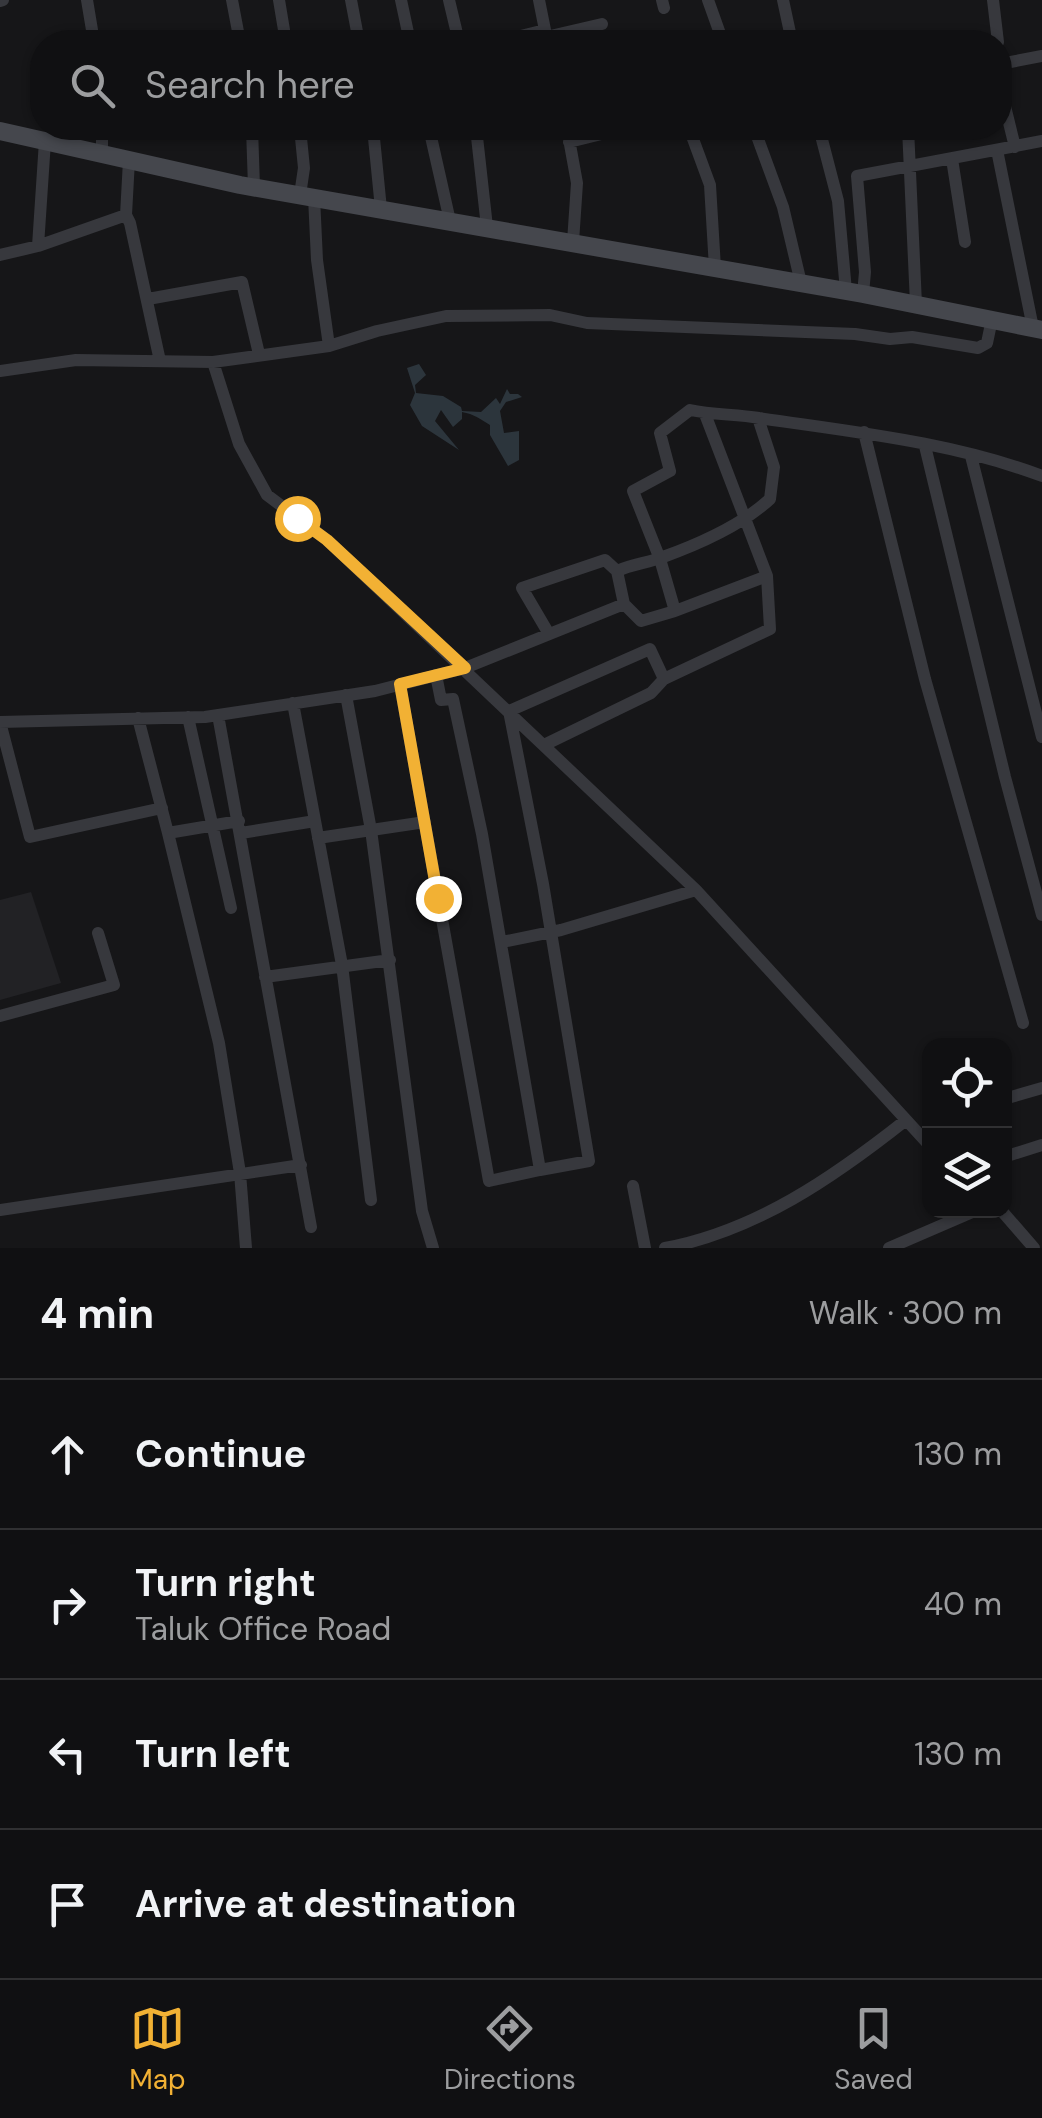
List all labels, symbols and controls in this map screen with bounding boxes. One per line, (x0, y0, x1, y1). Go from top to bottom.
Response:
search box (30, 30, 1012, 140)
icon: search (65, 58, 120, 113)
text: Search here (145, 60, 355, 110)
route start (275, 496, 321, 542)
route end (416, 876, 462, 922)
map controls (922, 1038, 1012, 1218)
button: locate (922, 1038, 1012, 1128)
button: layers (922, 1128, 1012, 1218)
text: 4 min (40, 1286, 154, 1341)
text: Walk · 300 m (809, 1292, 1002, 1334)
icon: ahead (40, 1427, 95, 1482)
text: Continue (135, 1429, 306, 1479)
text: 130 m (914, 1433, 1002, 1475)
text: Turn right (135, 1558, 316, 1608)
icon: right (40, 1577, 95, 1632)
text: 40 m (924, 1583, 1002, 1625)
text: Taluk Office Road (135, 1608, 391, 1650)
icon: left (40, 1727, 95, 1782)
text: Turn left (135, 1729, 291, 1779)
text: 130 m (914, 1733, 1002, 1775)
icon: arrive (40, 1877, 95, 1932)
text: Arrive at destination (135, 1879, 517, 1929)
tab: Map (129, 2001, 186, 2098)
tab: Directions (444, 2001, 576, 2098)
tab: Saved (834, 2001, 913, 2098)

